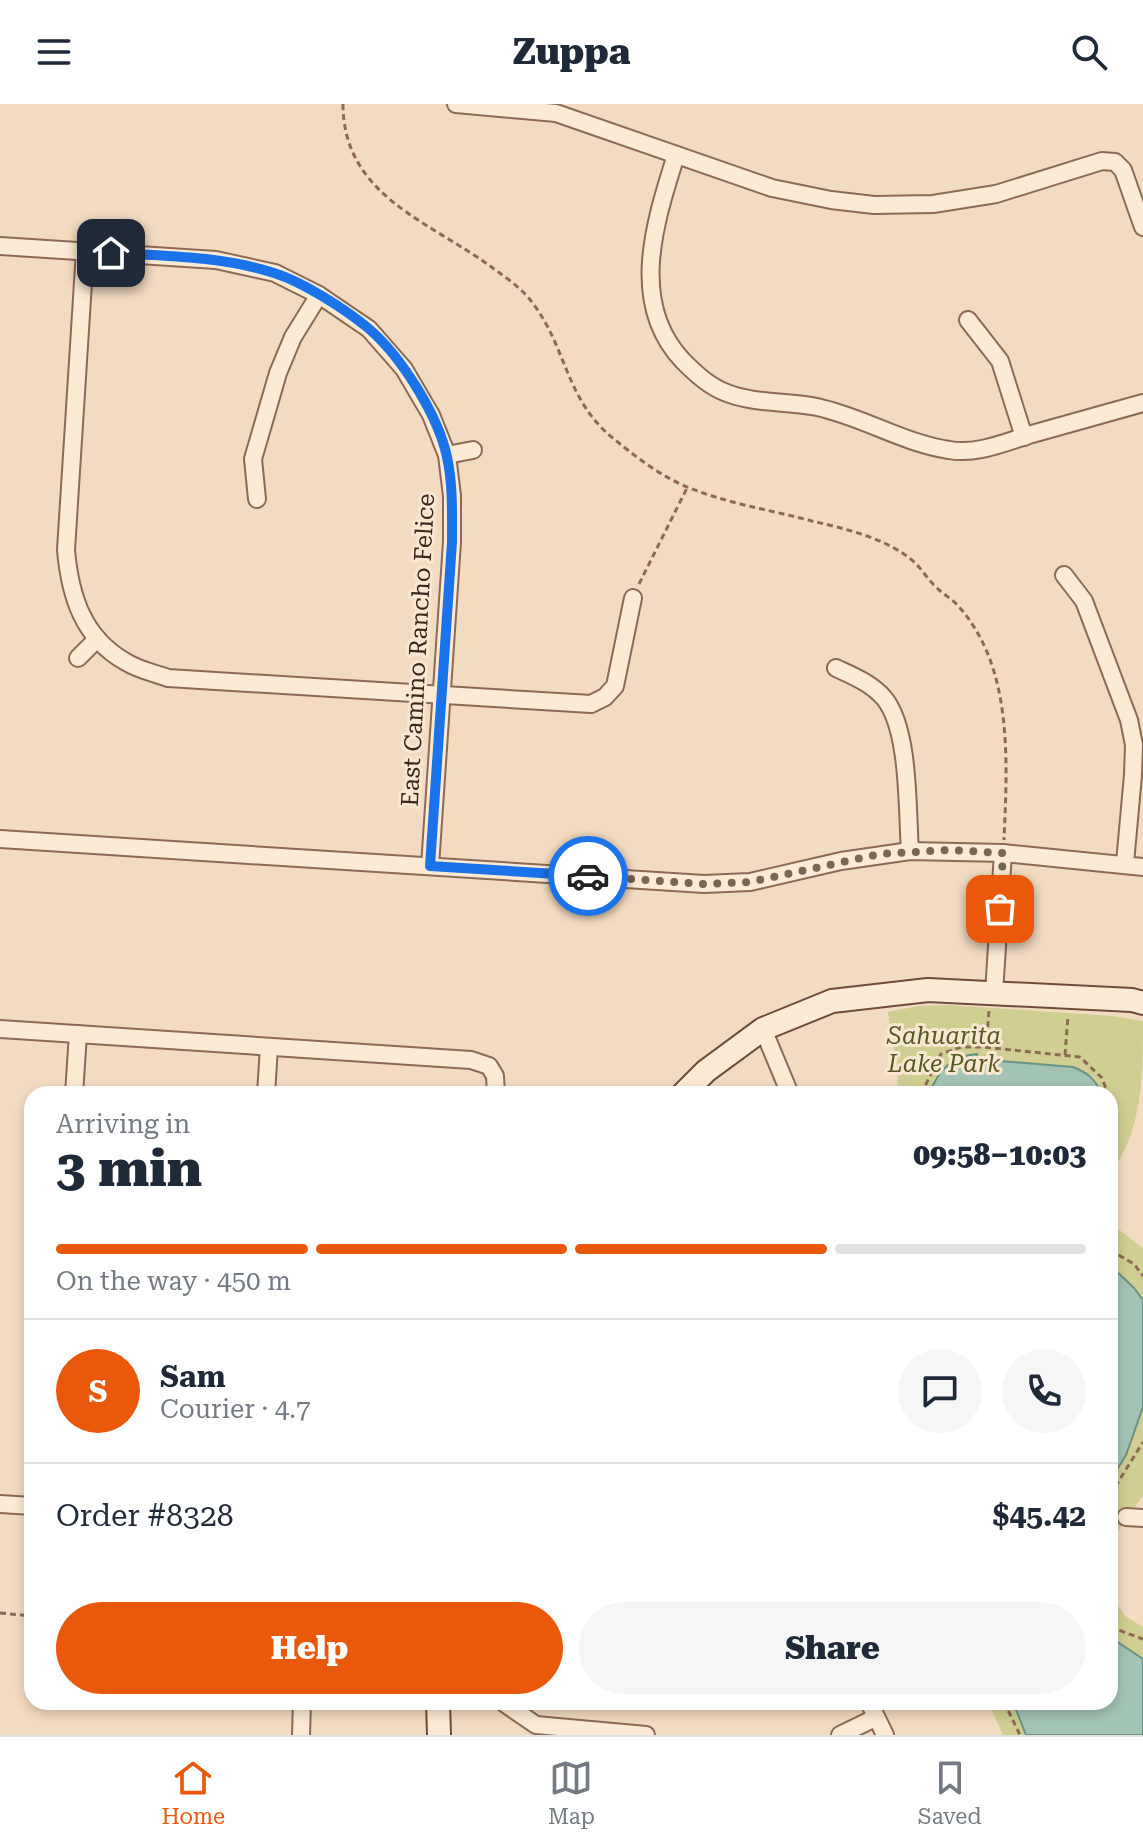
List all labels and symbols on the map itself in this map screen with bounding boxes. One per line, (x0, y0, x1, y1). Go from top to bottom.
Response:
pin (77, 219, 145, 287)
street label: East Camino Rancho Felice (396, 493, 440, 807)
courier (548, 836, 628, 916)
pin (966, 875, 1034, 943)
park label: Sahuarita Lake Park (886, 1022, 1001, 1078)

